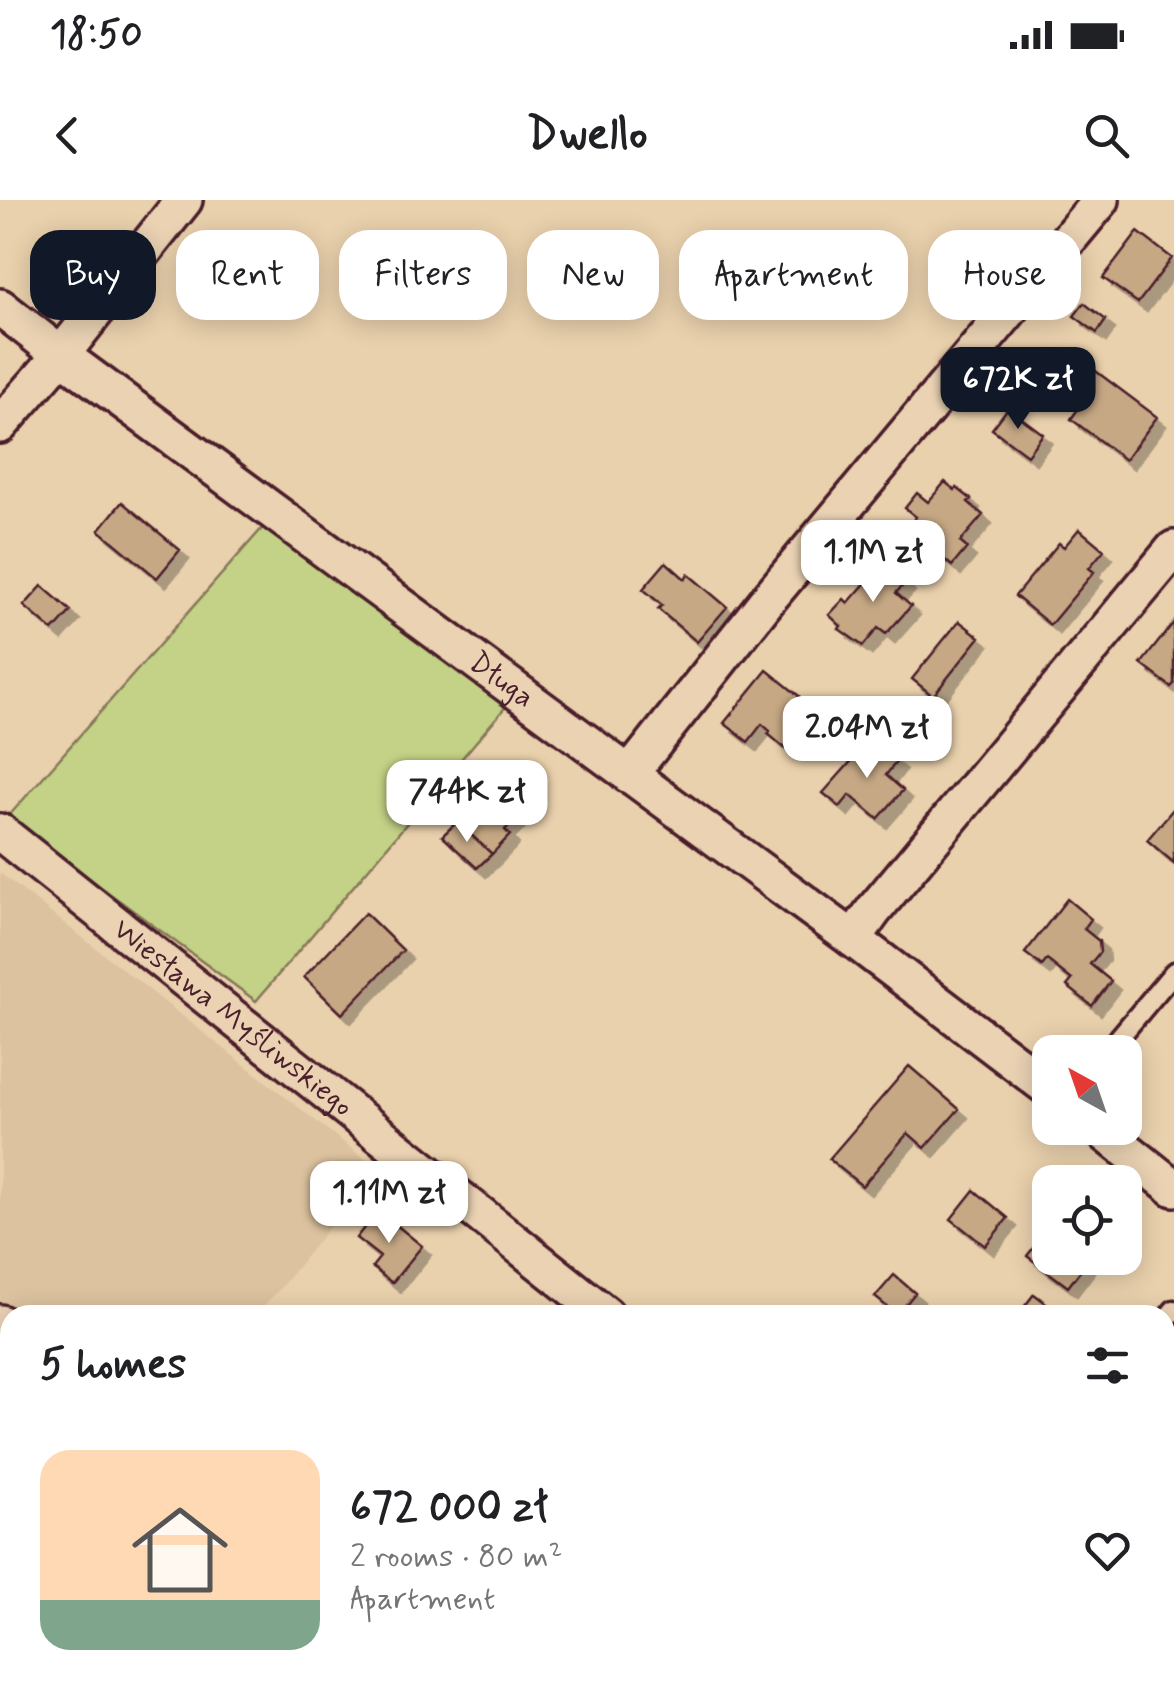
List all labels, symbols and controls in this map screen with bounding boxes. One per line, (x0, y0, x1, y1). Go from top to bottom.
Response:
text: 18:50 (50, 11, 143, 60)
text: Dwello (527, 106, 647, 165)
icon: back (40, 108, 95, 163)
icon: search (1079, 108, 1134, 163)
chip: Buy (30, 230, 156, 320)
chip: Rent (176, 230, 319, 320)
chip: Filters (339, 230, 507, 320)
chip: New (527, 230, 659, 320)
chip: Apartment (679, 230, 908, 320)
chip: House (928, 230, 1081, 320)
pin: 672K zł (926, 347, 1110, 432)
text: 672K zł (963, 358, 1073, 400)
pin: 1.1M zł (781, 520, 965, 605)
text: 1.1M zł (823, 531, 923, 573)
street label: Długa (461, 643, 542, 717)
pin: 2.04M zł (764, 696, 970, 781)
text: 2.04M zł (805, 707, 929, 749)
pin: 744K zł (375, 760, 559, 845)
text: 744K zł (408, 771, 526, 813)
street label: Wiesława Myśliwskiego (105, 910, 361, 1125)
north arrow (1032, 1035, 1142, 1145)
map controls (1032, 1035, 1142, 1275)
pin: 1.11M zł (286, 1161, 492, 1246)
button: locate (1032, 1165, 1142, 1275)
text: 1.11M zł (332, 1172, 446, 1214)
text: 5 homes (40, 1338, 186, 1393)
icon: filters (1080, 1338, 1135, 1393)
text: 672 000 zł (350, 1481, 548, 1536)
icon: home (120, 1490, 240, 1610)
icon: heart (1080, 1523, 1135, 1578)
text: 2 rooms · 80 m² (350, 1536, 563, 1578)
text: Apartment (350, 1578, 495, 1620)

